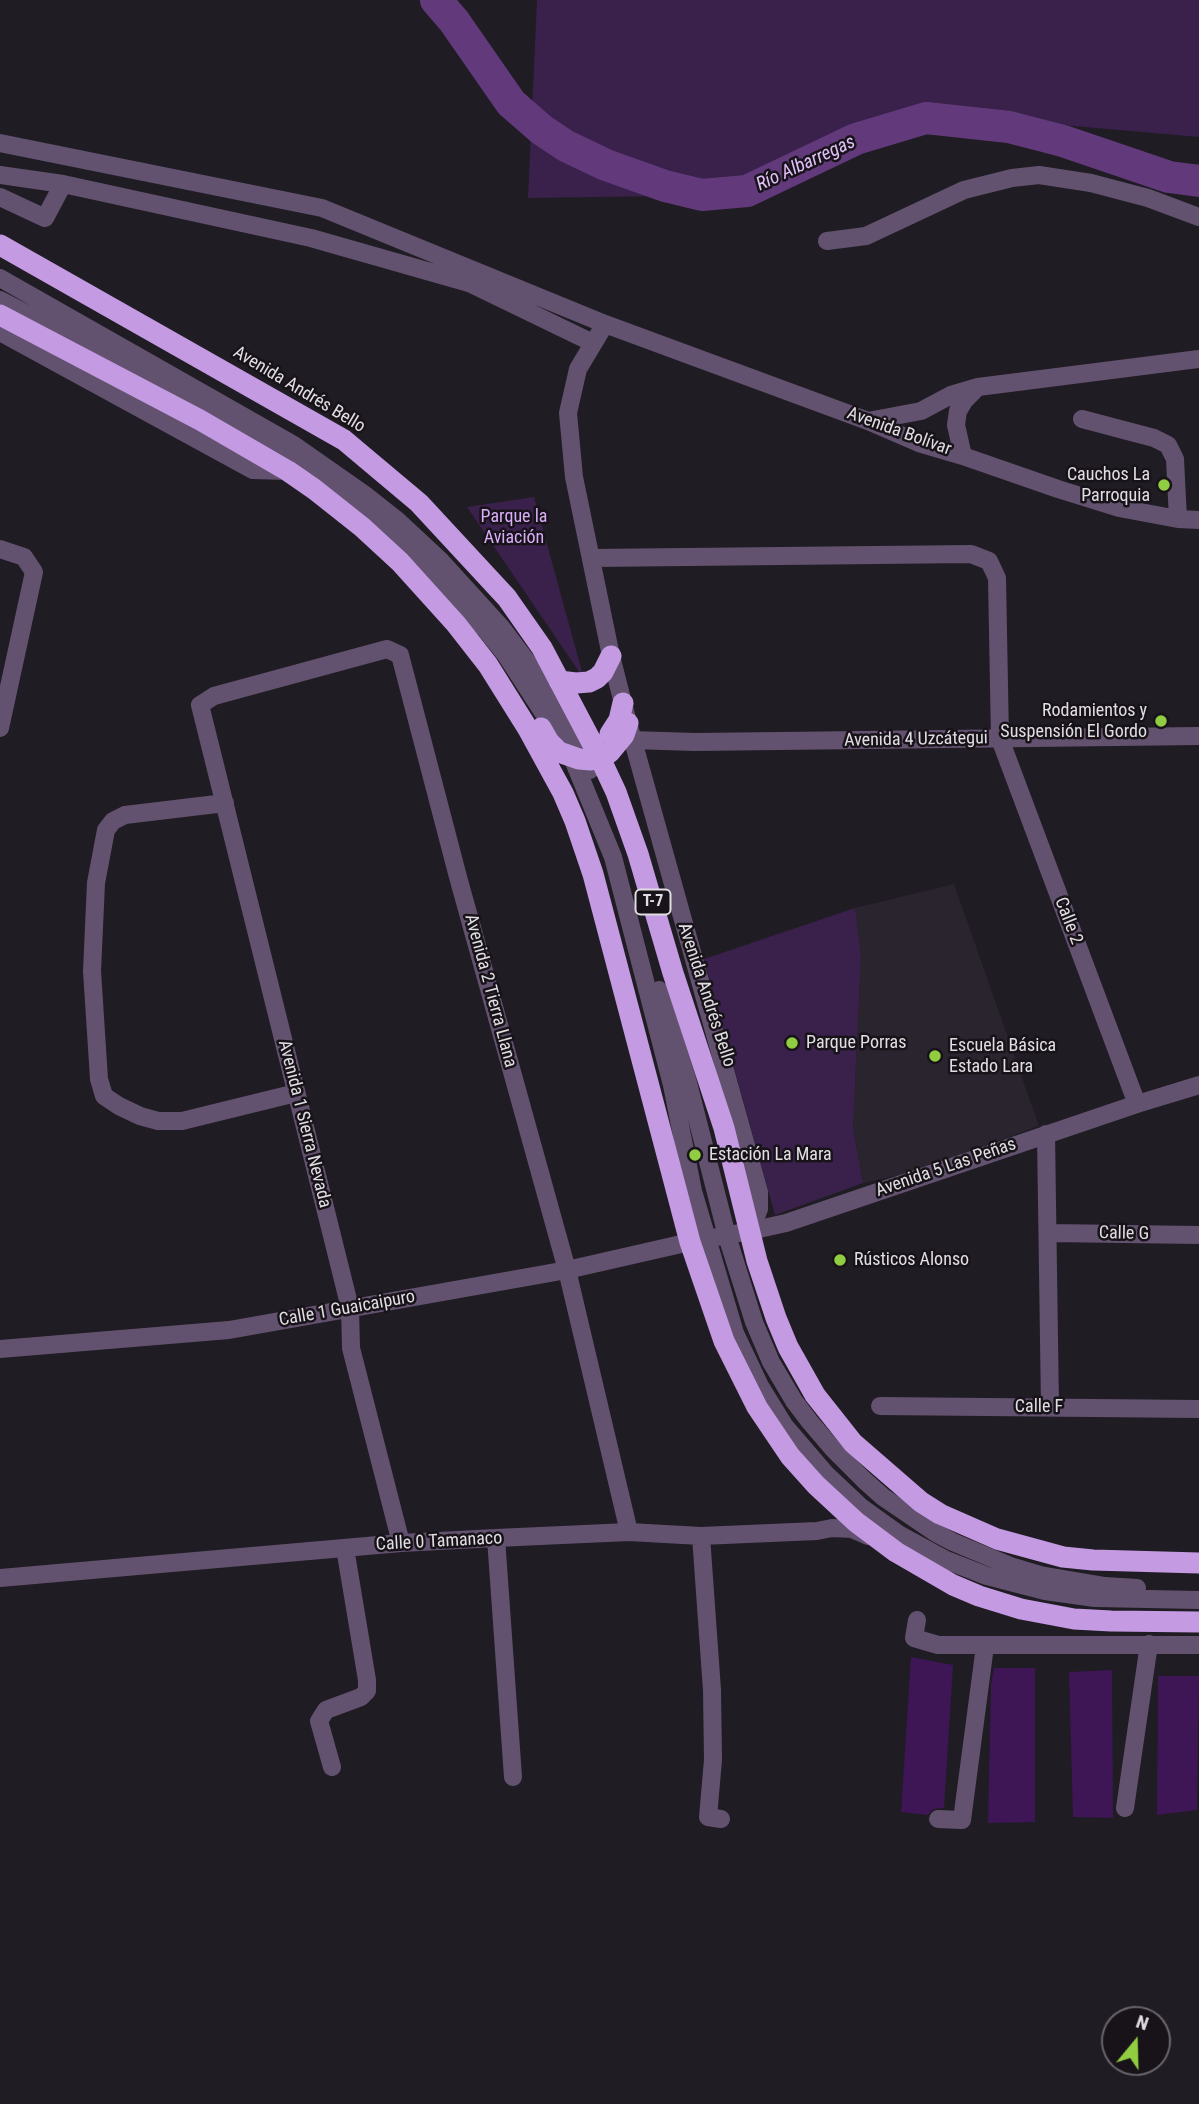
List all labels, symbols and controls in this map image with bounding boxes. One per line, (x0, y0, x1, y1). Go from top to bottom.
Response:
water label: Río Albarregas (753, 131, 859, 197)
street label: Avenida Andrés Bello (229, 342, 369, 438)
street label: Avenida Bolívar (844, 403, 954, 461)
place label: Cauchos La Parroquia (1067, 464, 1150, 506)
marker: Cauchos La Parroquia (1156, 477, 1172, 493)
park label: Parque la Aviación (481, 506, 547, 548)
place label: Rodamientos y Suspensión El Gordo (1000, 700, 1147, 742)
marker: Rodamientos y Suspensión El Gordo (1153, 713, 1169, 729)
street label: Avenida 4 Uzcátegui (844, 728, 988, 752)
road number: T-7 (636, 890, 670, 914)
street label: Calle 2 (1049, 894, 1087, 948)
street label: Avenida 2 Tierra Llana (459, 912, 521, 1070)
street label: Avenida Andrés Bello (673, 920, 739, 1070)
place label: Parque Porras (806, 1032, 906, 1054)
marker: Parque Porras (784, 1035, 800, 1051)
place label: Escuela Básica Estado Lara (949, 1035, 1056, 1078)
street label: Avenida 1 Sierra Nevada (273, 1038, 335, 1210)
marker: Escuela Básica Estado Lara (927, 1048, 943, 1064)
street label: Avenida 5 Las Peñas (873, 1134, 1019, 1202)
place label: Estación La Mara (709, 1144, 832, 1166)
marker: Estación La Mara (687, 1147, 703, 1163)
street label: Calle G (1099, 1223, 1149, 1245)
place label: Rústicos Alonso (854, 1249, 969, 1271)
marker: Rústicos Alonso (832, 1252, 848, 1268)
street label: Calle 1 Guaicaipuro (277, 1286, 417, 1332)
street label: Calle F (1015, 1396, 1063, 1418)
street label: Calle 0 Tamanaco (375, 1528, 503, 1556)
north arrow (1101, 2006, 1171, 2076)
text: N (1133, 2010, 1152, 2035)

